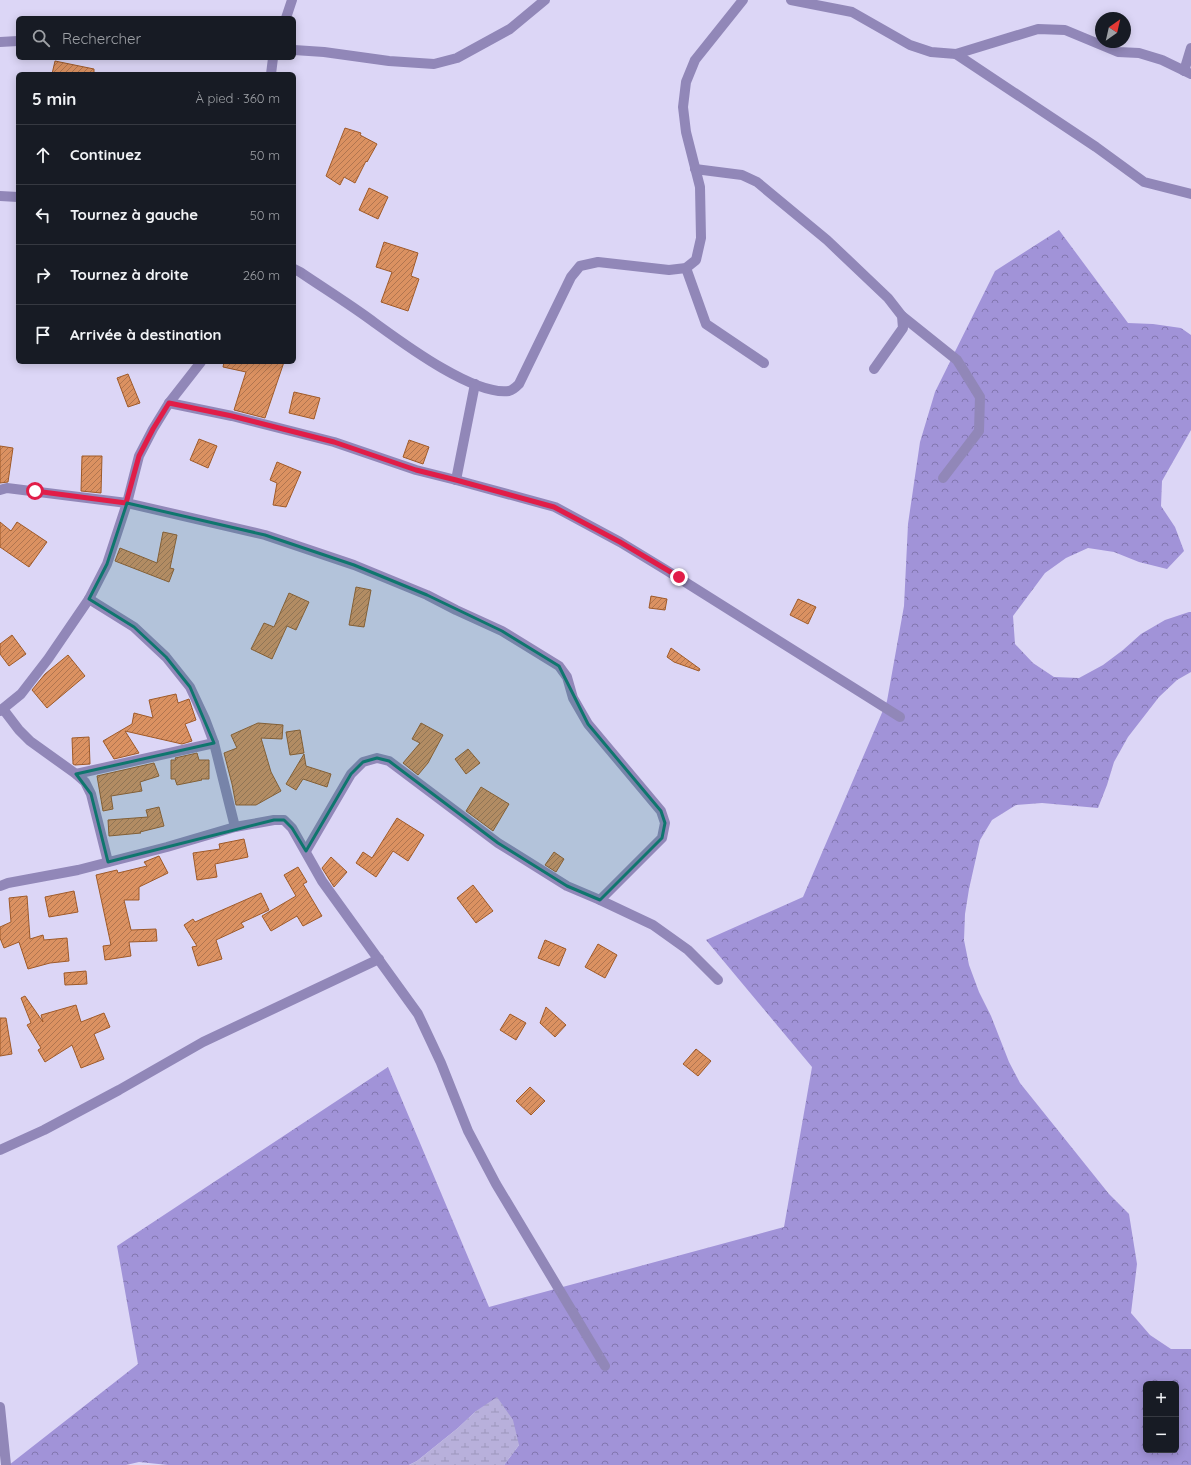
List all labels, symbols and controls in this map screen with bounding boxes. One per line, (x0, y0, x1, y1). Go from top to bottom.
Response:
north arrow (1095, 12, 1131, 48)
search box (16, 16, 296, 60)
icon: search (30, 27, 52, 49)
text: Rechercher (62, 29, 141, 48)
text: 5 min (32, 88, 76, 109)
text: À pied · 360 m (196, 90, 280, 106)
icon: ahead (32, 144, 54, 166)
text: Continuez (70, 145, 141, 164)
text: 50 m (250, 147, 280, 163)
icon: left (32, 204, 54, 226)
text: Tournez à gauche (70, 205, 198, 224)
text: 50 m (250, 207, 280, 223)
icon: right (32, 264, 54, 286)
text: Tournez à droite (70, 265, 189, 284)
text: 260 m (243, 267, 280, 283)
icon: arrive (32, 324, 54, 346)
text: Arrivée à destination (70, 325, 222, 344)
route start (26, 482, 44, 500)
route end (670, 568, 688, 586)
map controls (1143, 1381, 1179, 1453)
button: + (1143, 1381, 1179, 1417)
button: − (1143, 1417, 1179, 1453)

